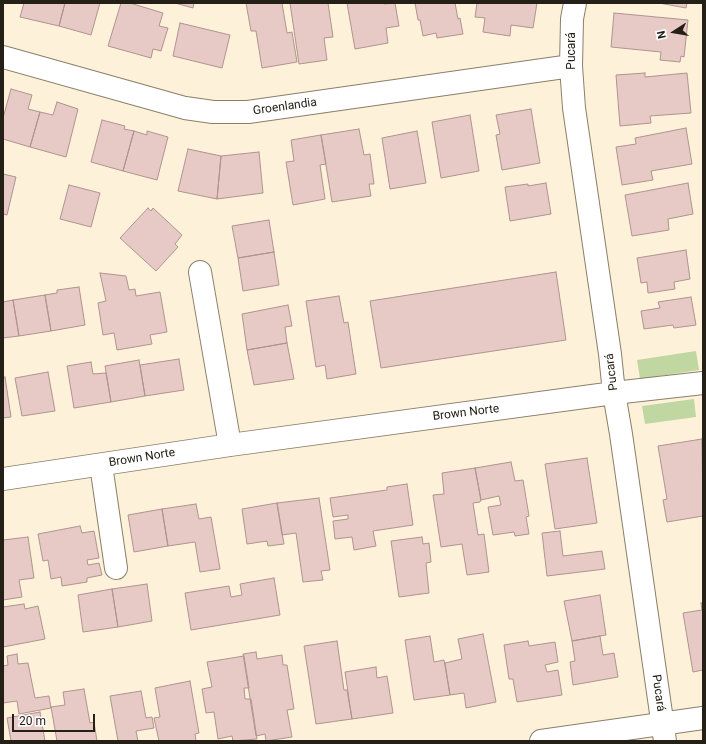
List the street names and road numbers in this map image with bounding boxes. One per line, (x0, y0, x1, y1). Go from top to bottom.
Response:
street label: Pucará (565, 32, 579, 70)
street label: Groenlandia (252, 95, 318, 119)
street label: Pucará (603, 353, 621, 391)
street label: Brown Norte (432, 402, 500, 424)
street label: Brown Norte (108, 446, 176, 470)
street label: Pucará (648, 674, 668, 712)

